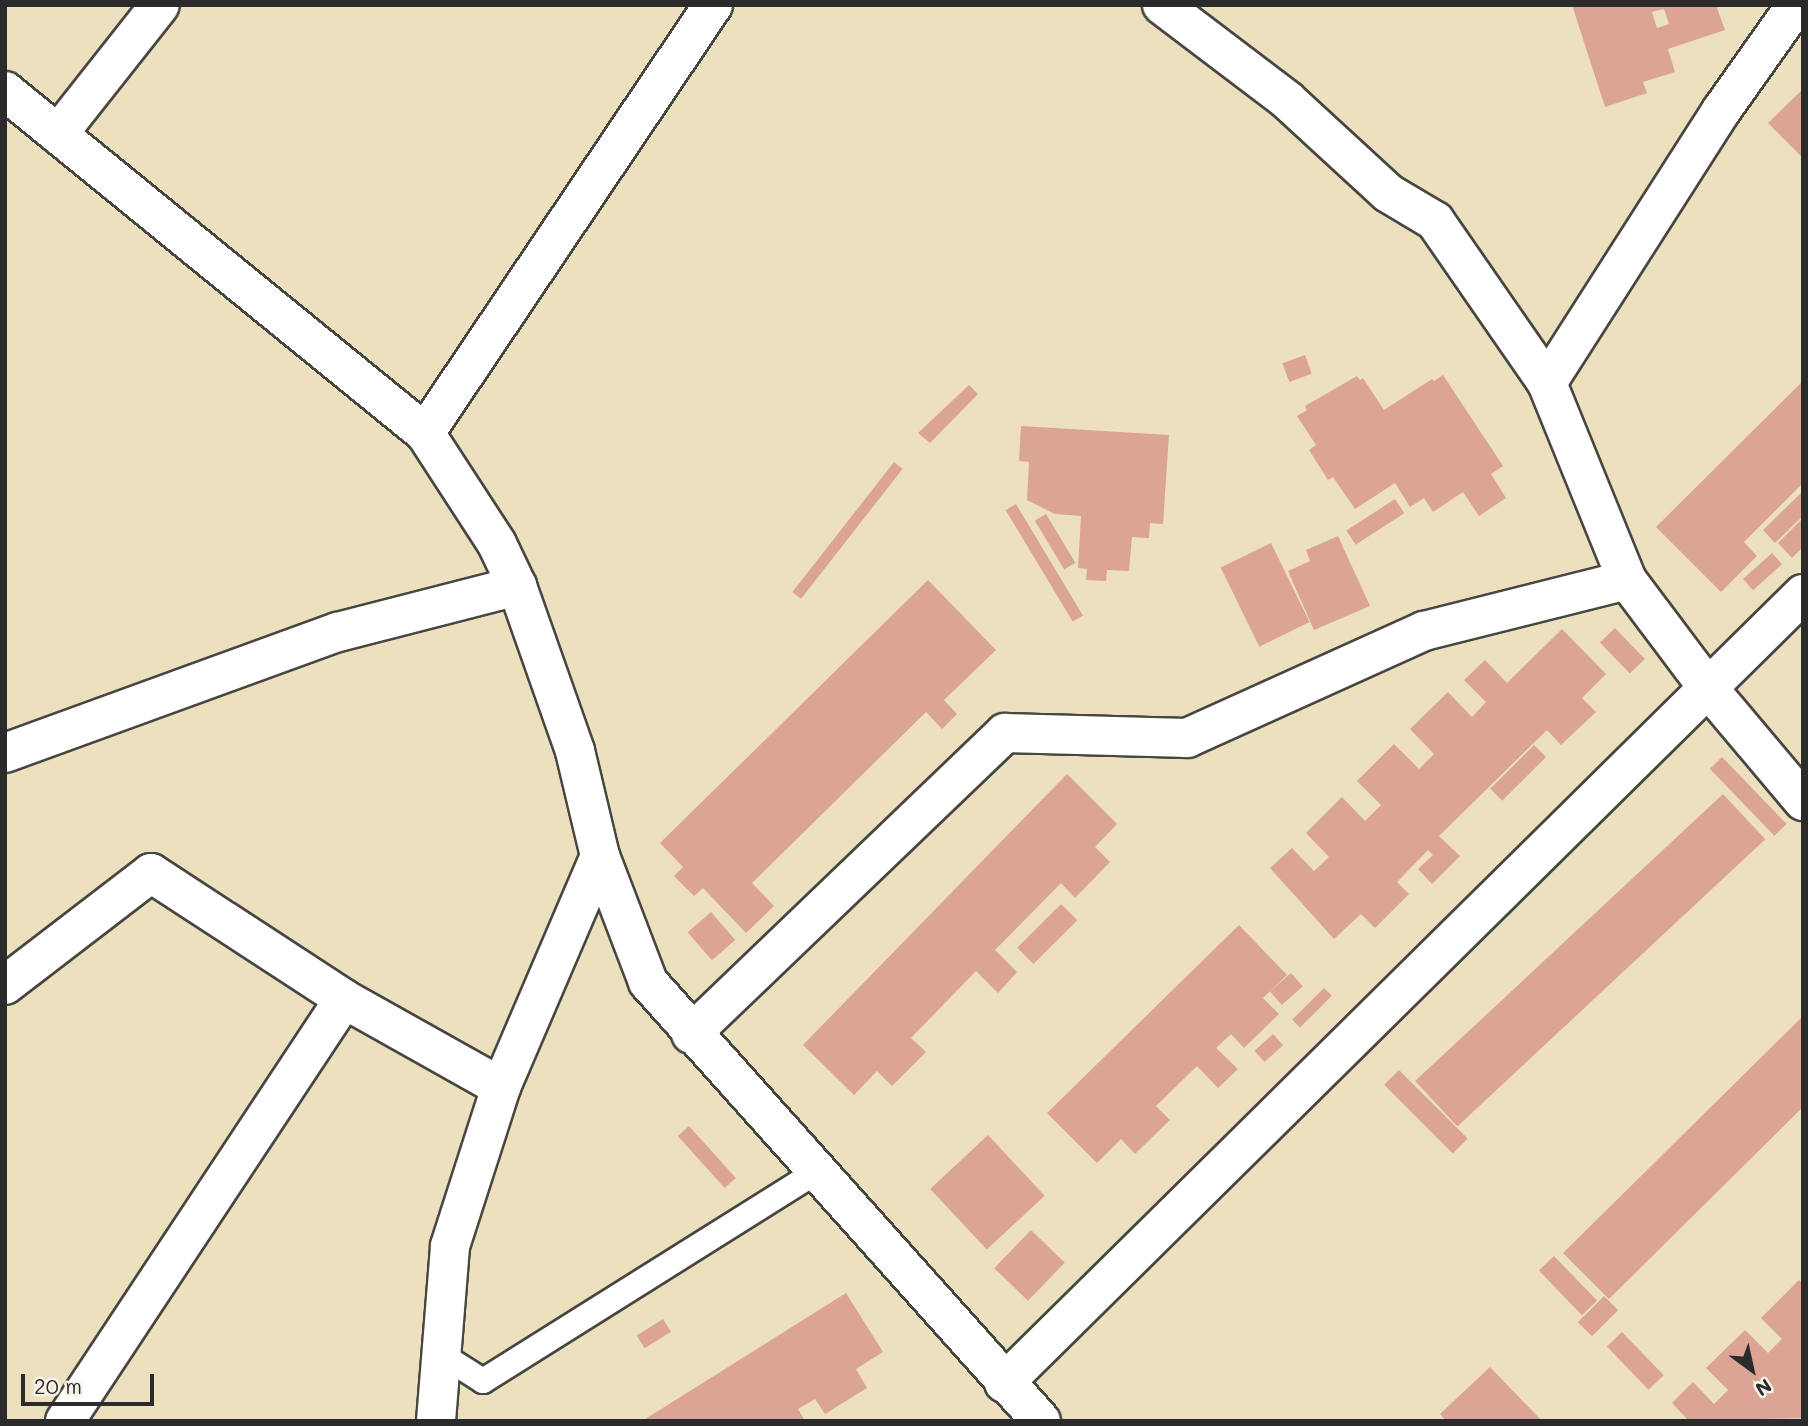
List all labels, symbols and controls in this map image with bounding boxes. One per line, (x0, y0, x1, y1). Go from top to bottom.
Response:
north arrow (1717, 1335, 1787, 1405)
scale bar (24, 1360, 158, 1404)
text: 20 m (34, 1372, 82, 1399)
text: N (1751, 1374, 1777, 1402)

